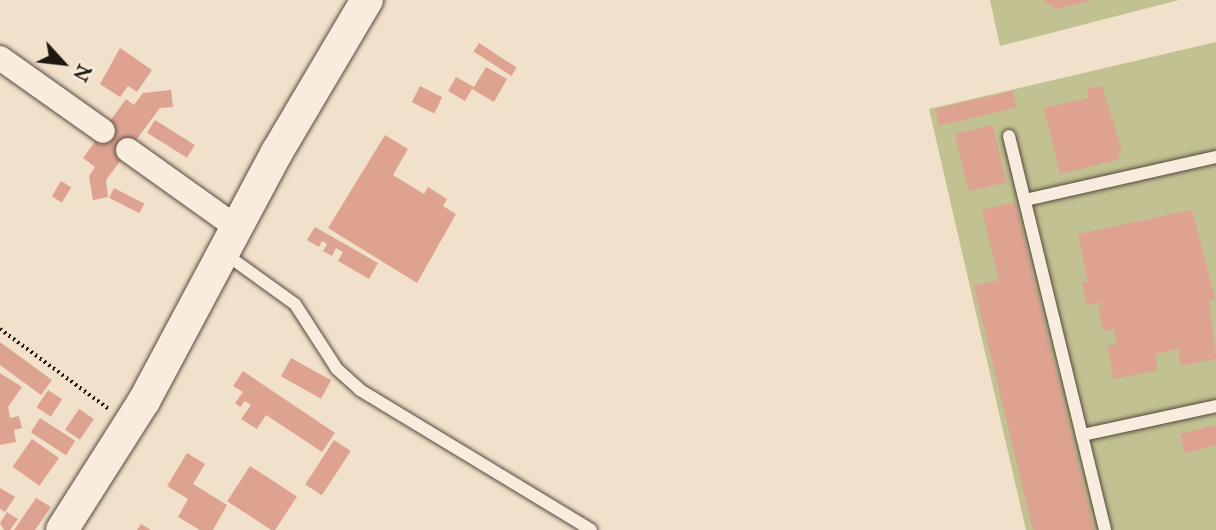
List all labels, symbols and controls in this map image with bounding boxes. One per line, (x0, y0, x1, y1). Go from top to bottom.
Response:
north arrow (28, 28, 98, 98)
text: N (68, 60, 96, 85)

